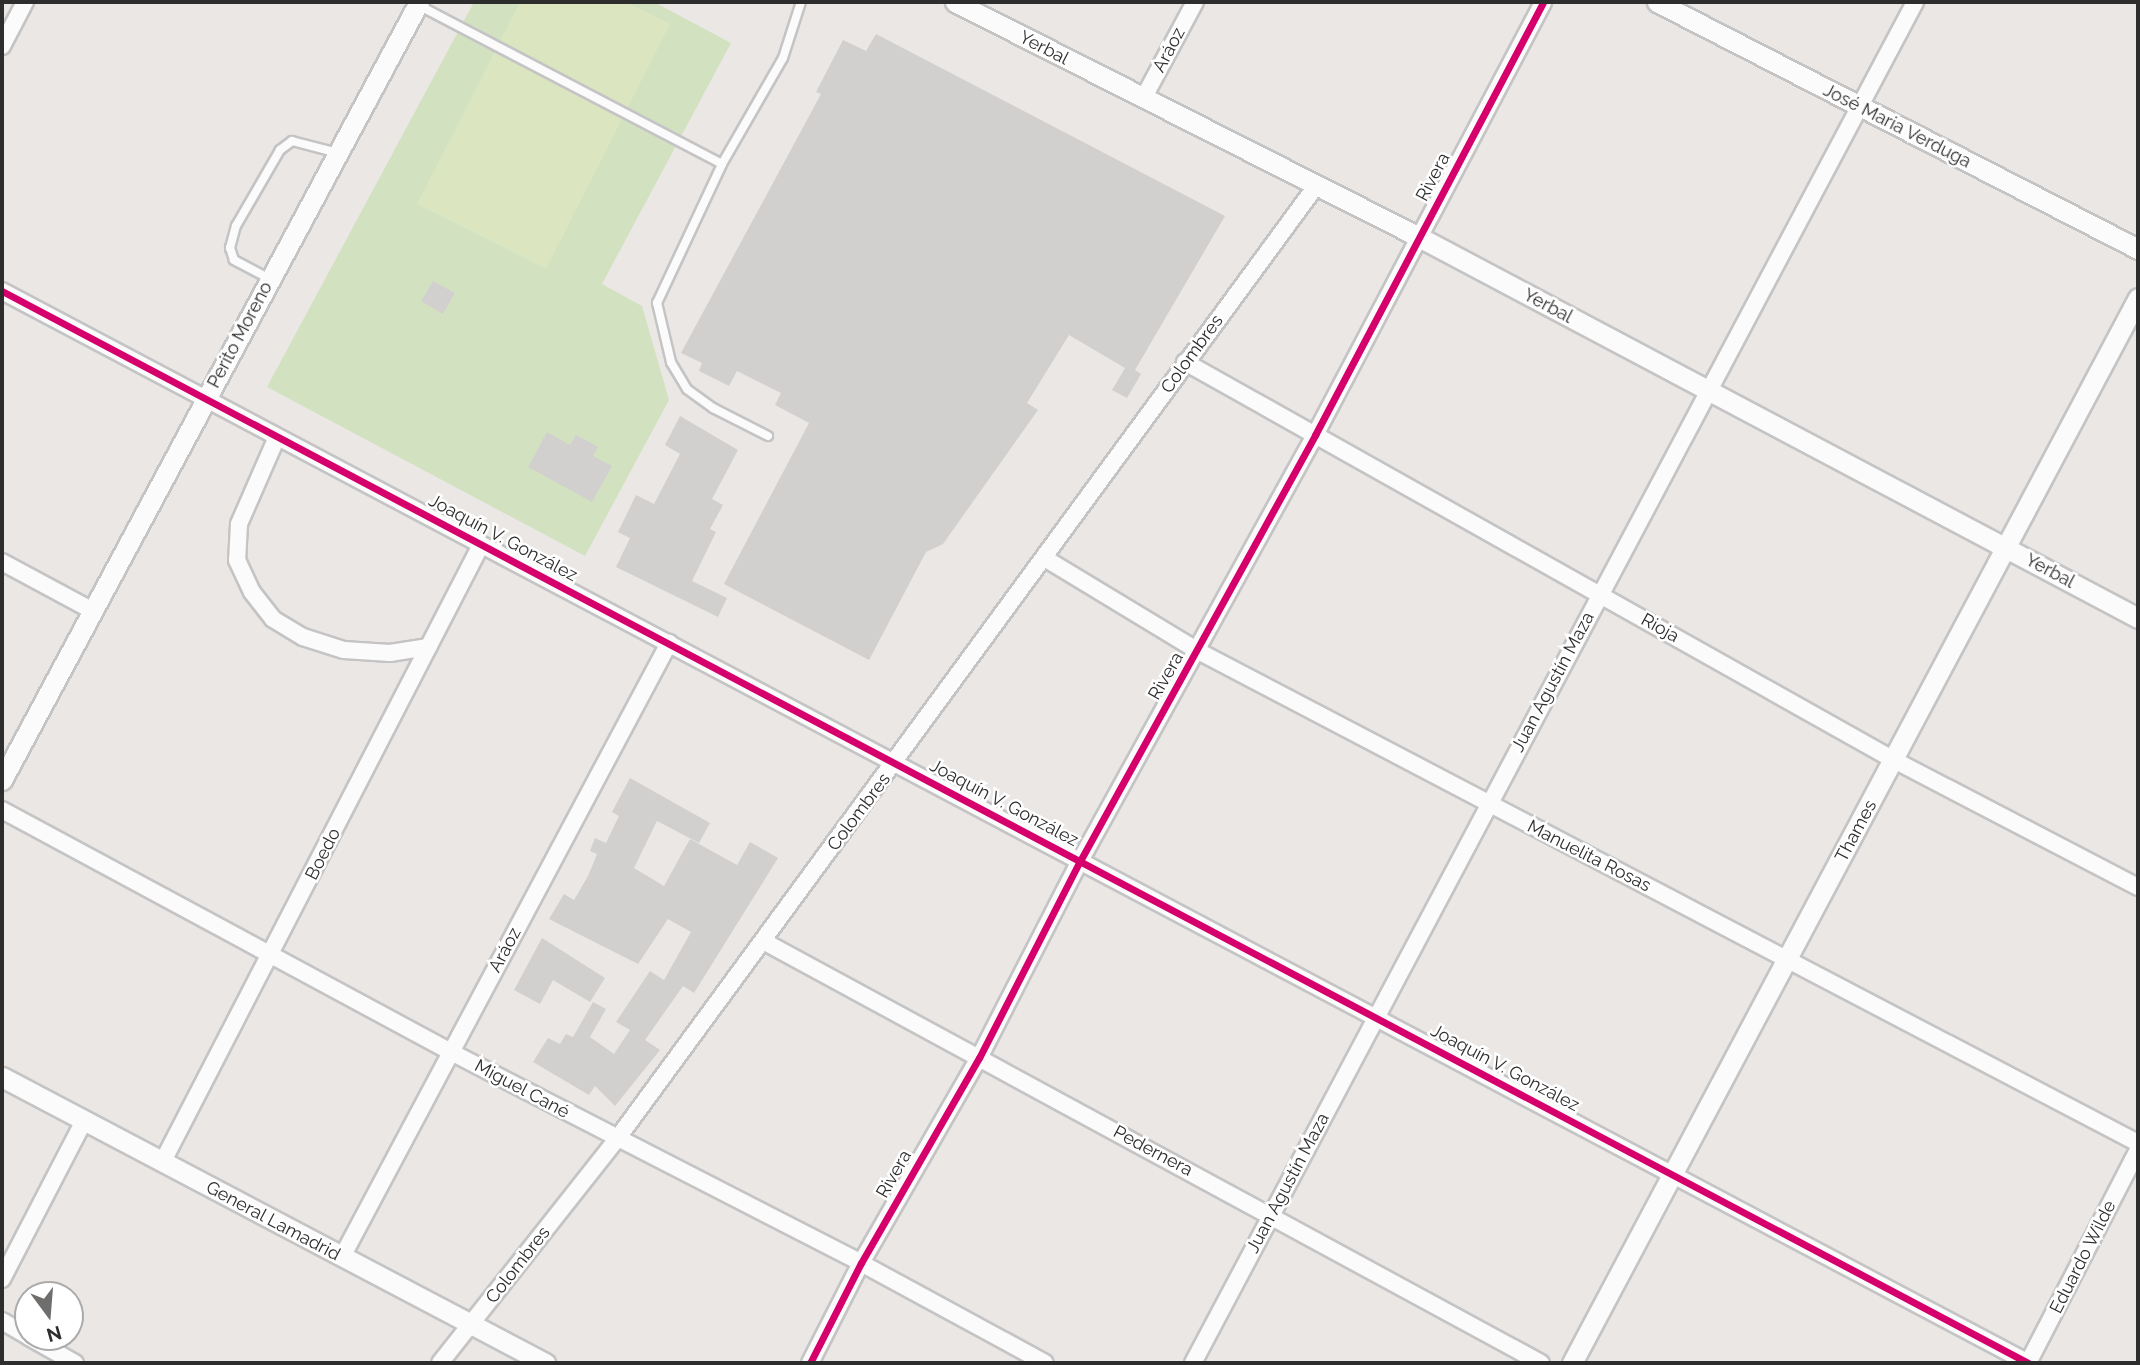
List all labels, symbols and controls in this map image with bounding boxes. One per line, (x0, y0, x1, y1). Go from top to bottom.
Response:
street label: Aráoz (1148, 24, 1190, 76)
street label: Yerbal (1016, 26, 1072, 70)
street label: José Maria Verduga (1819, 79, 1975, 173)
street label: Rivera (1411, 149, 1455, 205)
street label: Perito Moreno (203, 278, 277, 392)
street label: Yerbal (1520, 284, 1576, 328)
street label: Colombres (1156, 311, 1228, 397)
street label: Joaquín V. González (425, 490, 581, 586)
street label: Yerbal (2022, 549, 2078, 593)
street label: Juan Agustín Maza (1507, 608, 1599, 756)
street label: Rioja (1637, 609, 1683, 647)
street label: Rivera (1144, 648, 1188, 704)
street label: Joaquín V. González (926, 755, 1082, 851)
street label: Colombres (823, 769, 895, 855)
street label: Thames (1831, 796, 1881, 866)
street label: Manuelita Rosas (1524, 816, 1654, 896)
street label: Boedo (301, 825, 345, 883)
street label: Aráoz (484, 924, 526, 976)
street label: Joaquín V. González (1427, 1020, 1583, 1116)
street label: Miguel Cané (471, 1055, 573, 1123)
street label: Juan Agustín Maza (1242, 1109, 1334, 1257)
street label: Pedernera (1110, 1121, 1196, 1181)
street label: Rivera (872, 1146, 916, 1202)
street label: General Lamadrid (202, 1176, 344, 1266)
street label: Eduardo Wilde (2045, 1197, 2121, 1317)
street label: Colombres (481, 1222, 555, 1308)
north arrow (14, 1281, 84, 1351)
text: N (44, 1322, 64, 1347)

